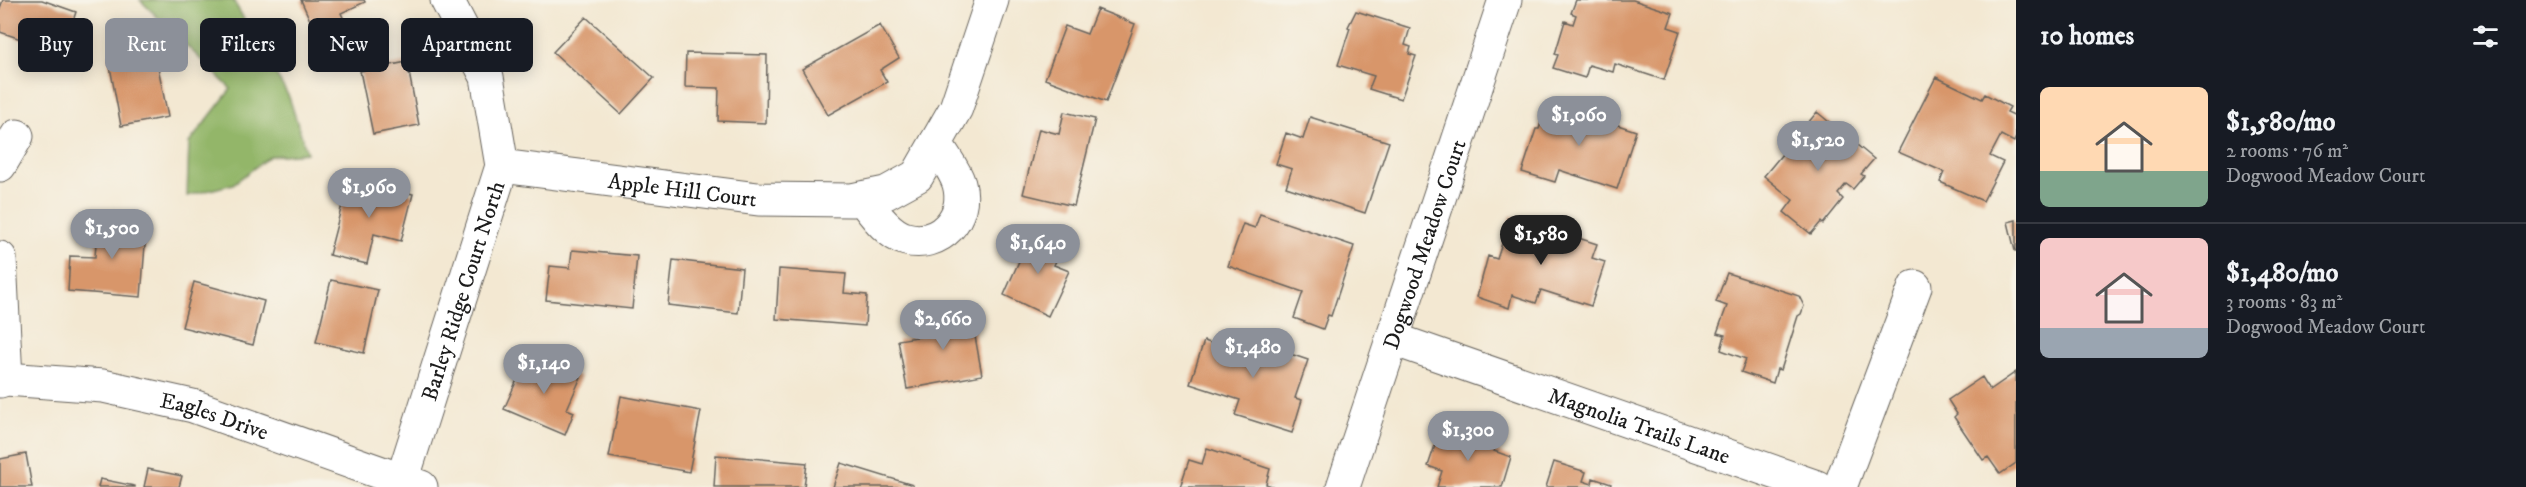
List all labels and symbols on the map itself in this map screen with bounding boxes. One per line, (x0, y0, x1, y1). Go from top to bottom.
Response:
pin: $1,060 (1530, 96, 1628, 147)
pin: $1,520 (1769, 121, 1867, 172)
street label: Dogwood Meadow Court (1378, 136, 1473, 353)
pin: $1,960 (320, 168, 418, 219)
street label: Apple Hill Court (606, 168, 758, 214)
street label: Barley Ridge Court North (416, 177, 511, 404)
pin: $1,500 (63, 209, 161, 260)
pin: $1,580 (1492, 215, 1590, 266)
pin: $1,640 (989, 224, 1087, 275)
pin: $2,660 (894, 300, 992, 351)
pin: $1,480 (1204, 328, 1302, 379)
pin: $1,140 (495, 344, 593, 395)
street label: Magnolia Trails Lane (1544, 382, 1733, 471)
street label: Eagles Drive (158, 387, 272, 447)
pin: $1,300 (1419, 411, 1517, 462)

